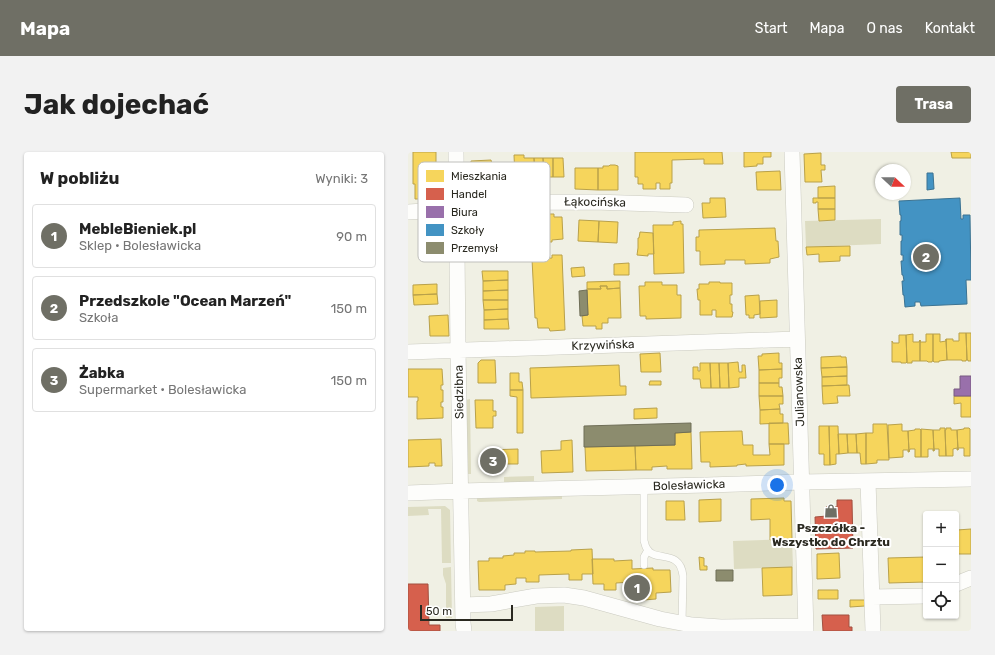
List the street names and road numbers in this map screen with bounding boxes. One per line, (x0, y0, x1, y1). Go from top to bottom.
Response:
street label: Łąkocińska (564, 194, 626, 210)
street label: Krzywińska (571, 337, 635, 353)
street label: Julianowska (791, 357, 807, 427)
street label: Siedzibna (452, 365, 466, 419)
street label: Bolesławicka (653, 477, 725, 493)

